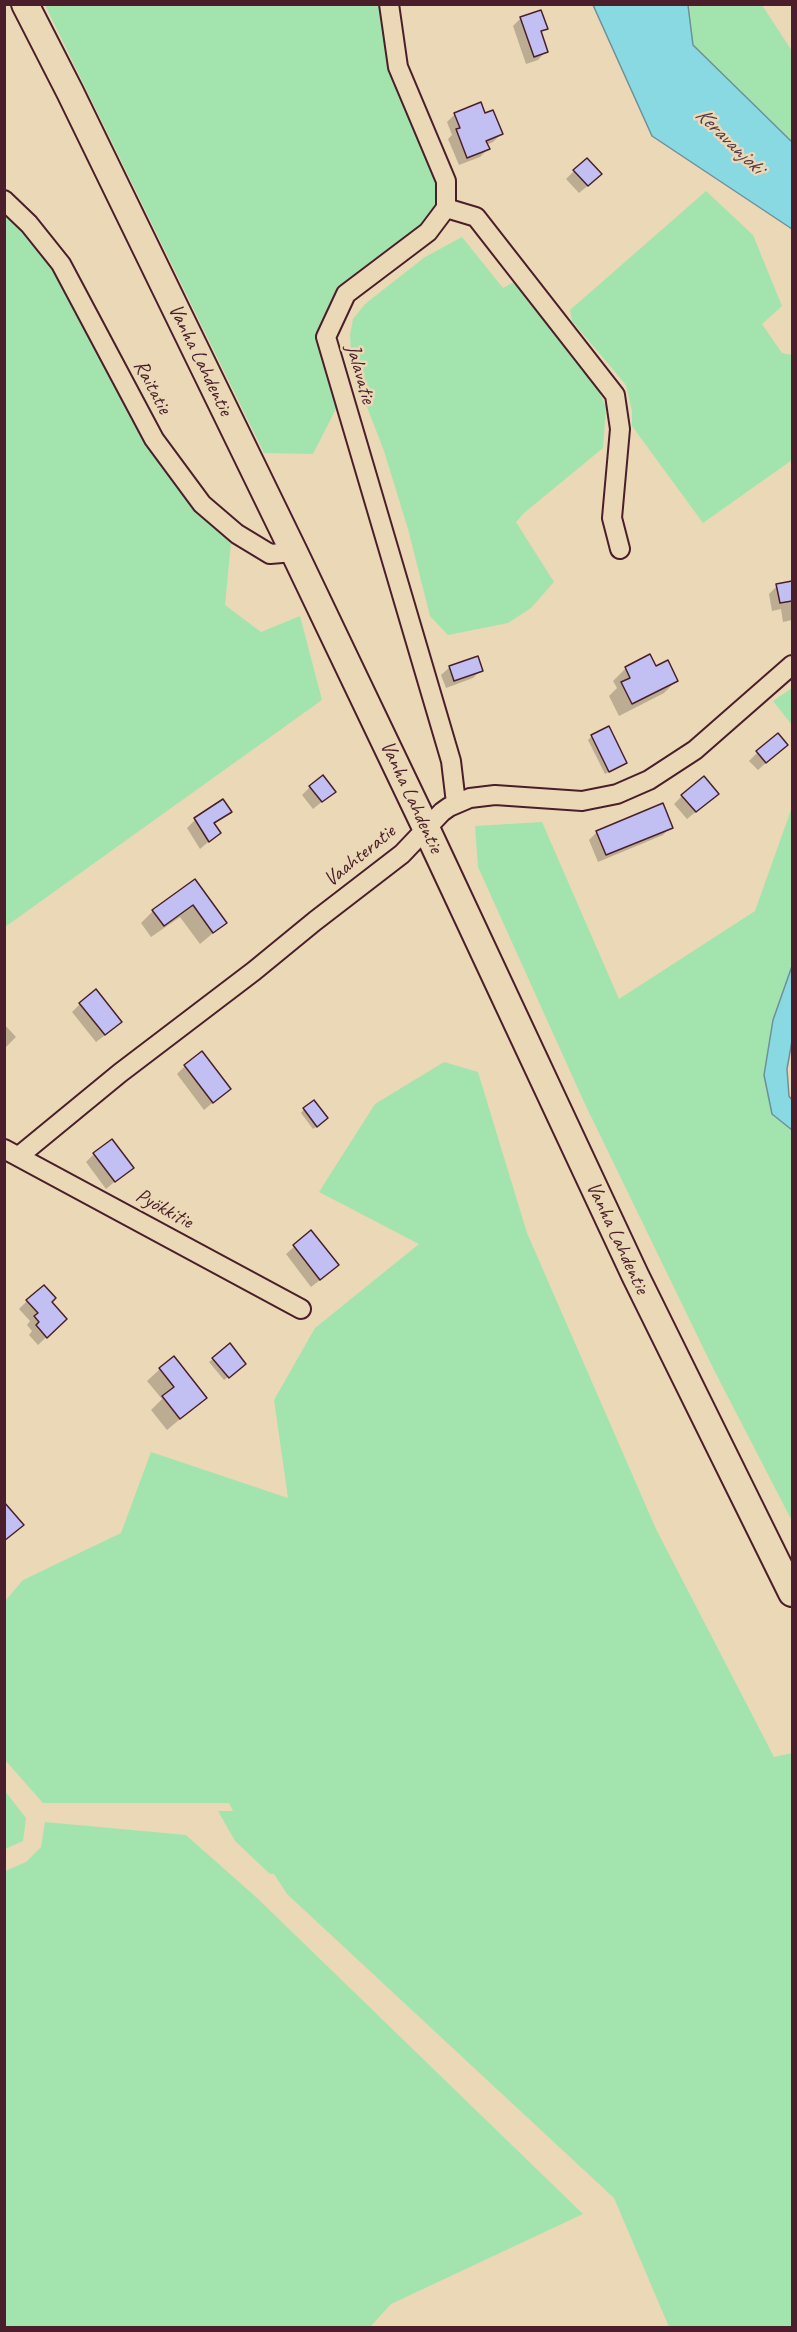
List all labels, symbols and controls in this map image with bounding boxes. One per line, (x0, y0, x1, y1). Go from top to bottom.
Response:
water label: Keravanjoki (689, 102, 769, 180)
street label: Vanha Lahdentie (162, 300, 238, 420)
street label: Jalavatie (340, 341, 380, 407)
street label: Raitatie (127, 356, 177, 418)
street label: Vanha Lahdentie (374, 737, 448, 857)
street label: Vaahteratie (319, 820, 401, 892)
street label: Vanha Lahdentie (580, 1178, 654, 1298)
street label: Pyökkitie (131, 1183, 197, 1235)

